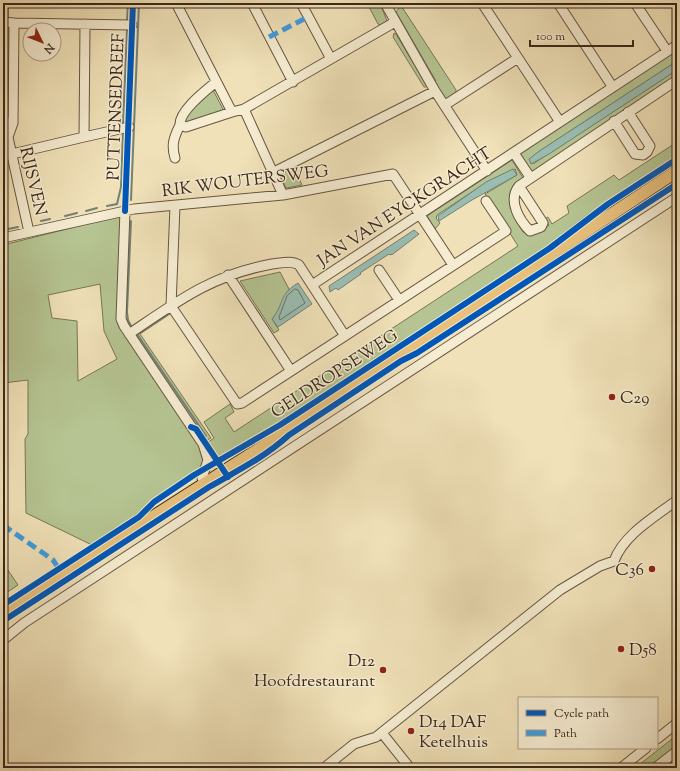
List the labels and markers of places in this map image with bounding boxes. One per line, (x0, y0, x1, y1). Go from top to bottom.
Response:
place label: C29 (620, 387, 650, 411)
marker: C29 (607, 392, 617, 402)
place label: C36 (615, 559, 644, 583)
marker: C36 (647, 564, 657, 574)
place label: D58 (629, 639, 657, 663)
marker: D58 (616, 644, 626, 654)
place label: D12 Hoofdrestaurant (254, 650, 375, 694)
marker: D12 Hoofdrestaurant (378, 665, 388, 675)
place label: D14 DAF Ketelhuis (419, 711, 488, 755)
marker: D14 DAF Ketelhuis (406, 726, 416, 736)

